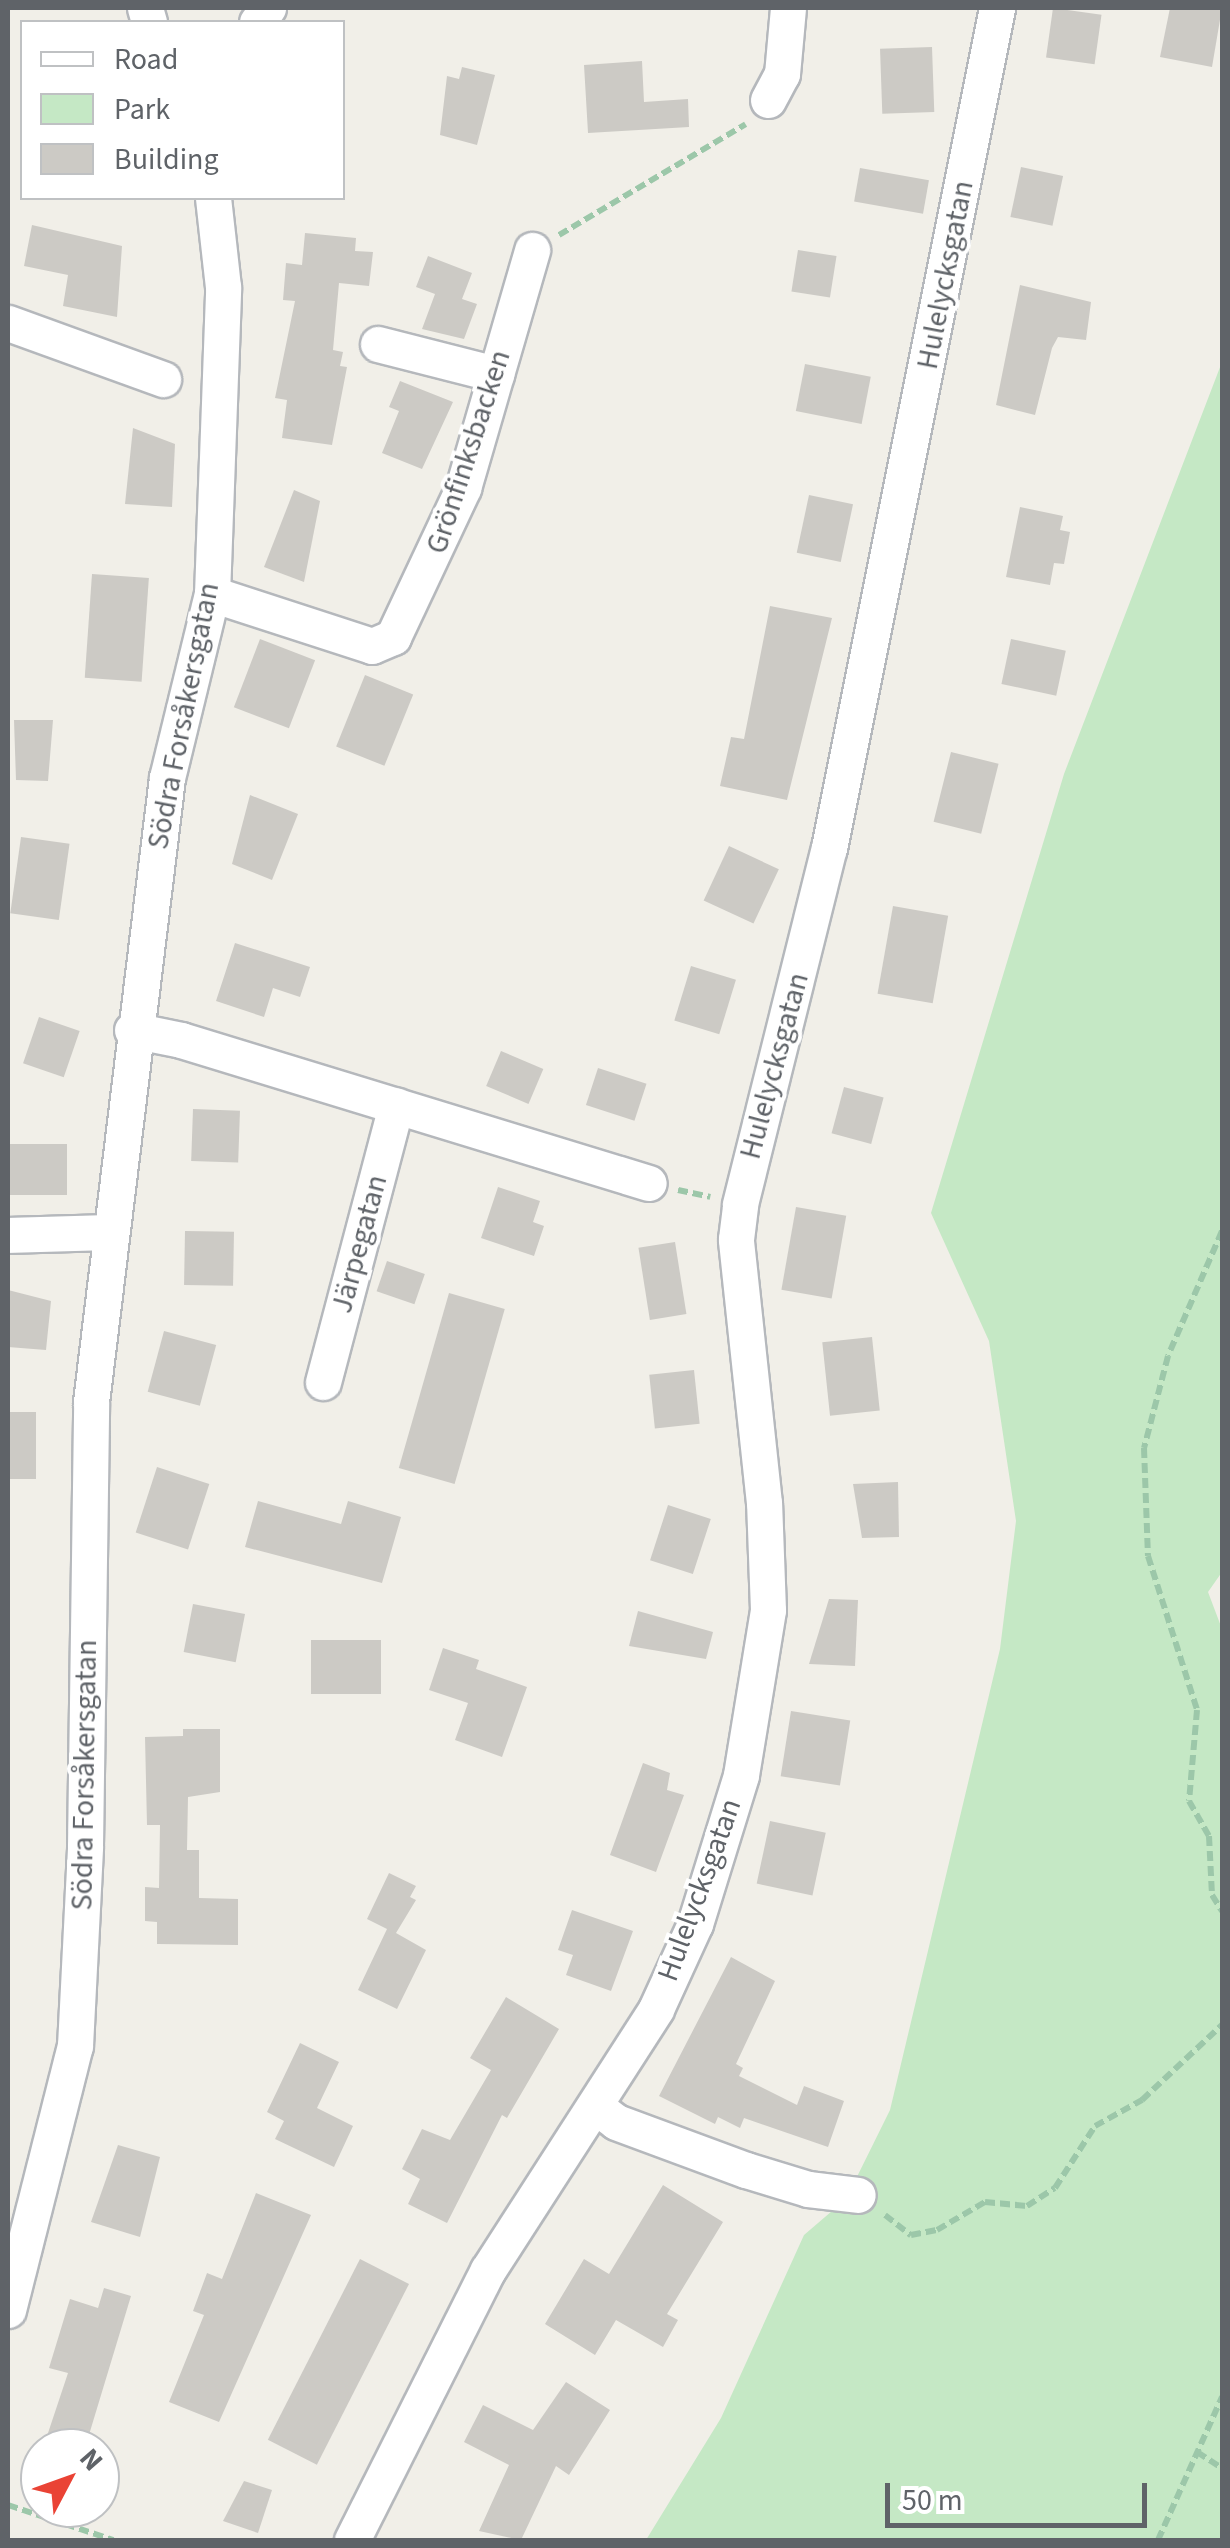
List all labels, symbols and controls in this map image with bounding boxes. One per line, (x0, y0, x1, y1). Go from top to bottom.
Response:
legend (20, 20, 345, 200)
text: Road (114, 38, 178, 81)
text: Park (114, 88, 170, 131)
text: Building (114, 138, 219, 181)
street label: Hulelycksgatan (910, 178, 982, 372)
street label: Grönfinksbacken (419, 346, 519, 558)
street label: Södra Forsåkersgatan (140, 580, 228, 852)
street label: Hulelycksgatan (733, 969, 817, 1163)
street label: Järpegatan (324, 1171, 396, 1317)
street label: Södra Forsåkersgatan (65, 1639, 105, 1911)
street label: Hulelycksgatan (650, 1794, 750, 1986)
north arrow (20, 2428, 120, 2528)
text: N (70, 2439, 112, 2480)
scale bar (890, 2463, 1152, 2525)
text: 50 m (902, 2479, 963, 2522)

